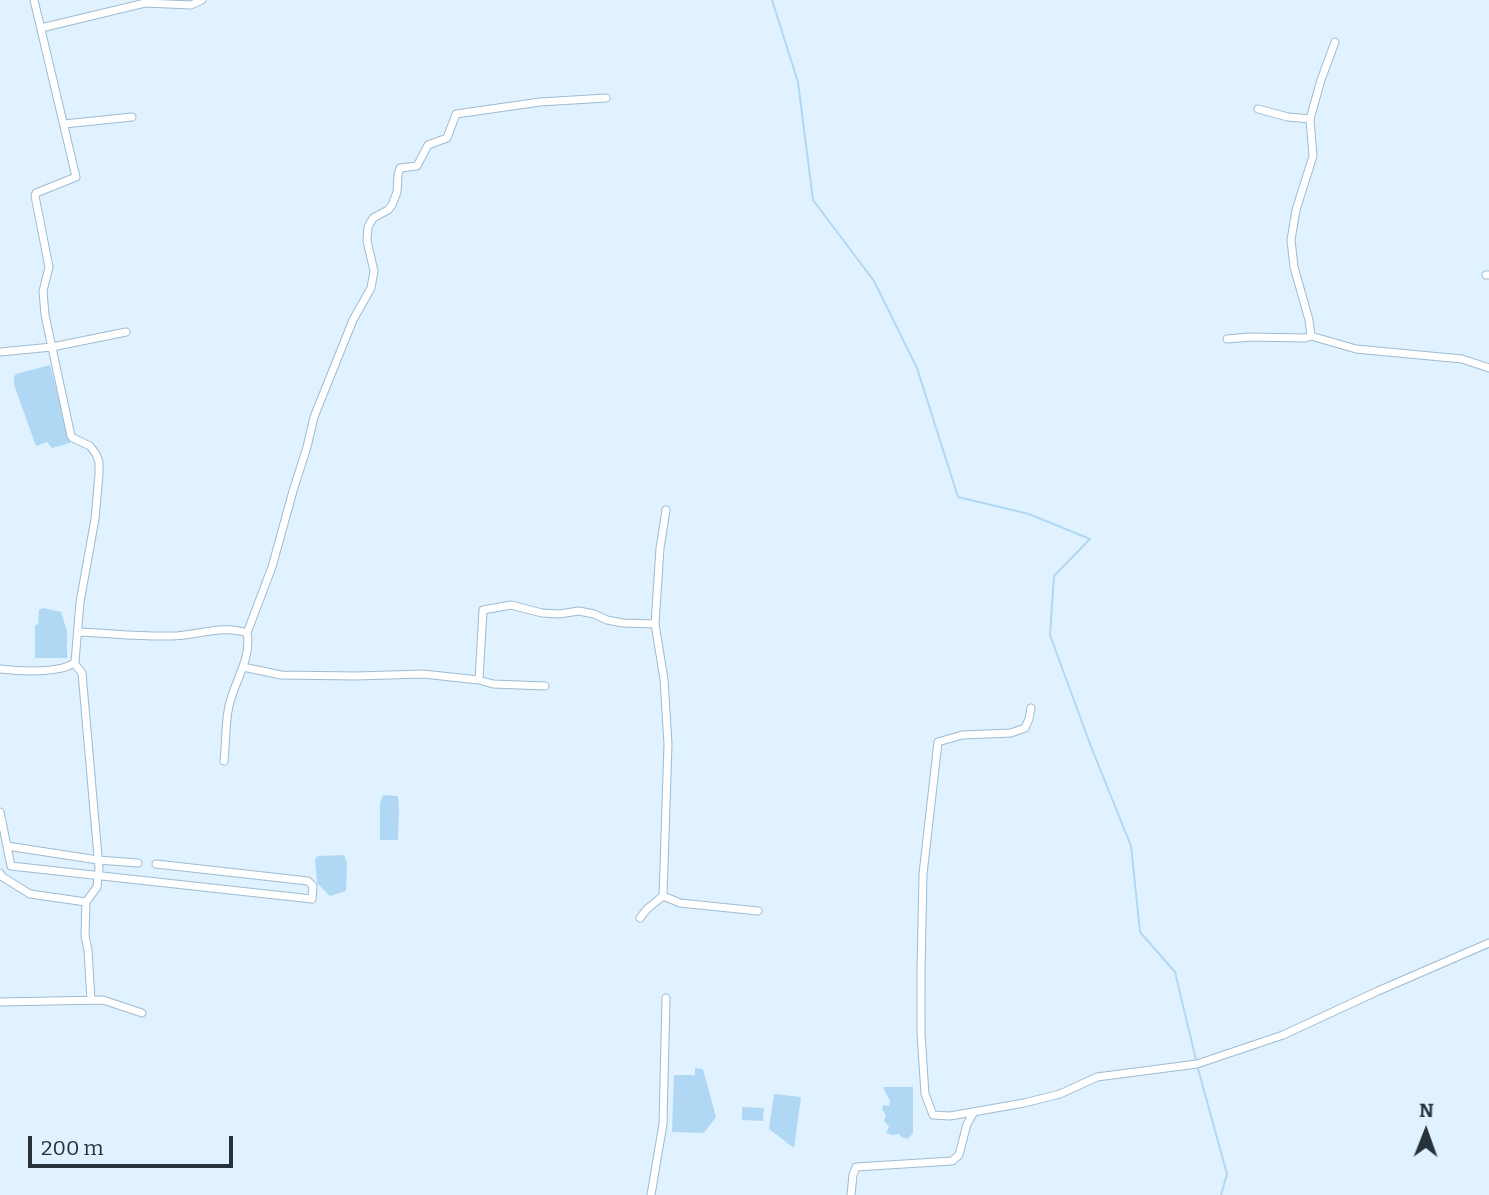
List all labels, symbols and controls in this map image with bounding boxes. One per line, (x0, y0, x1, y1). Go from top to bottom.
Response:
north arrow (1391, 1097, 1461, 1167)
text: N (1419, 1099, 1434, 1122)
scale bar (32, 1122, 236, 1166)
text: 200 m (41, 1135, 104, 1161)

